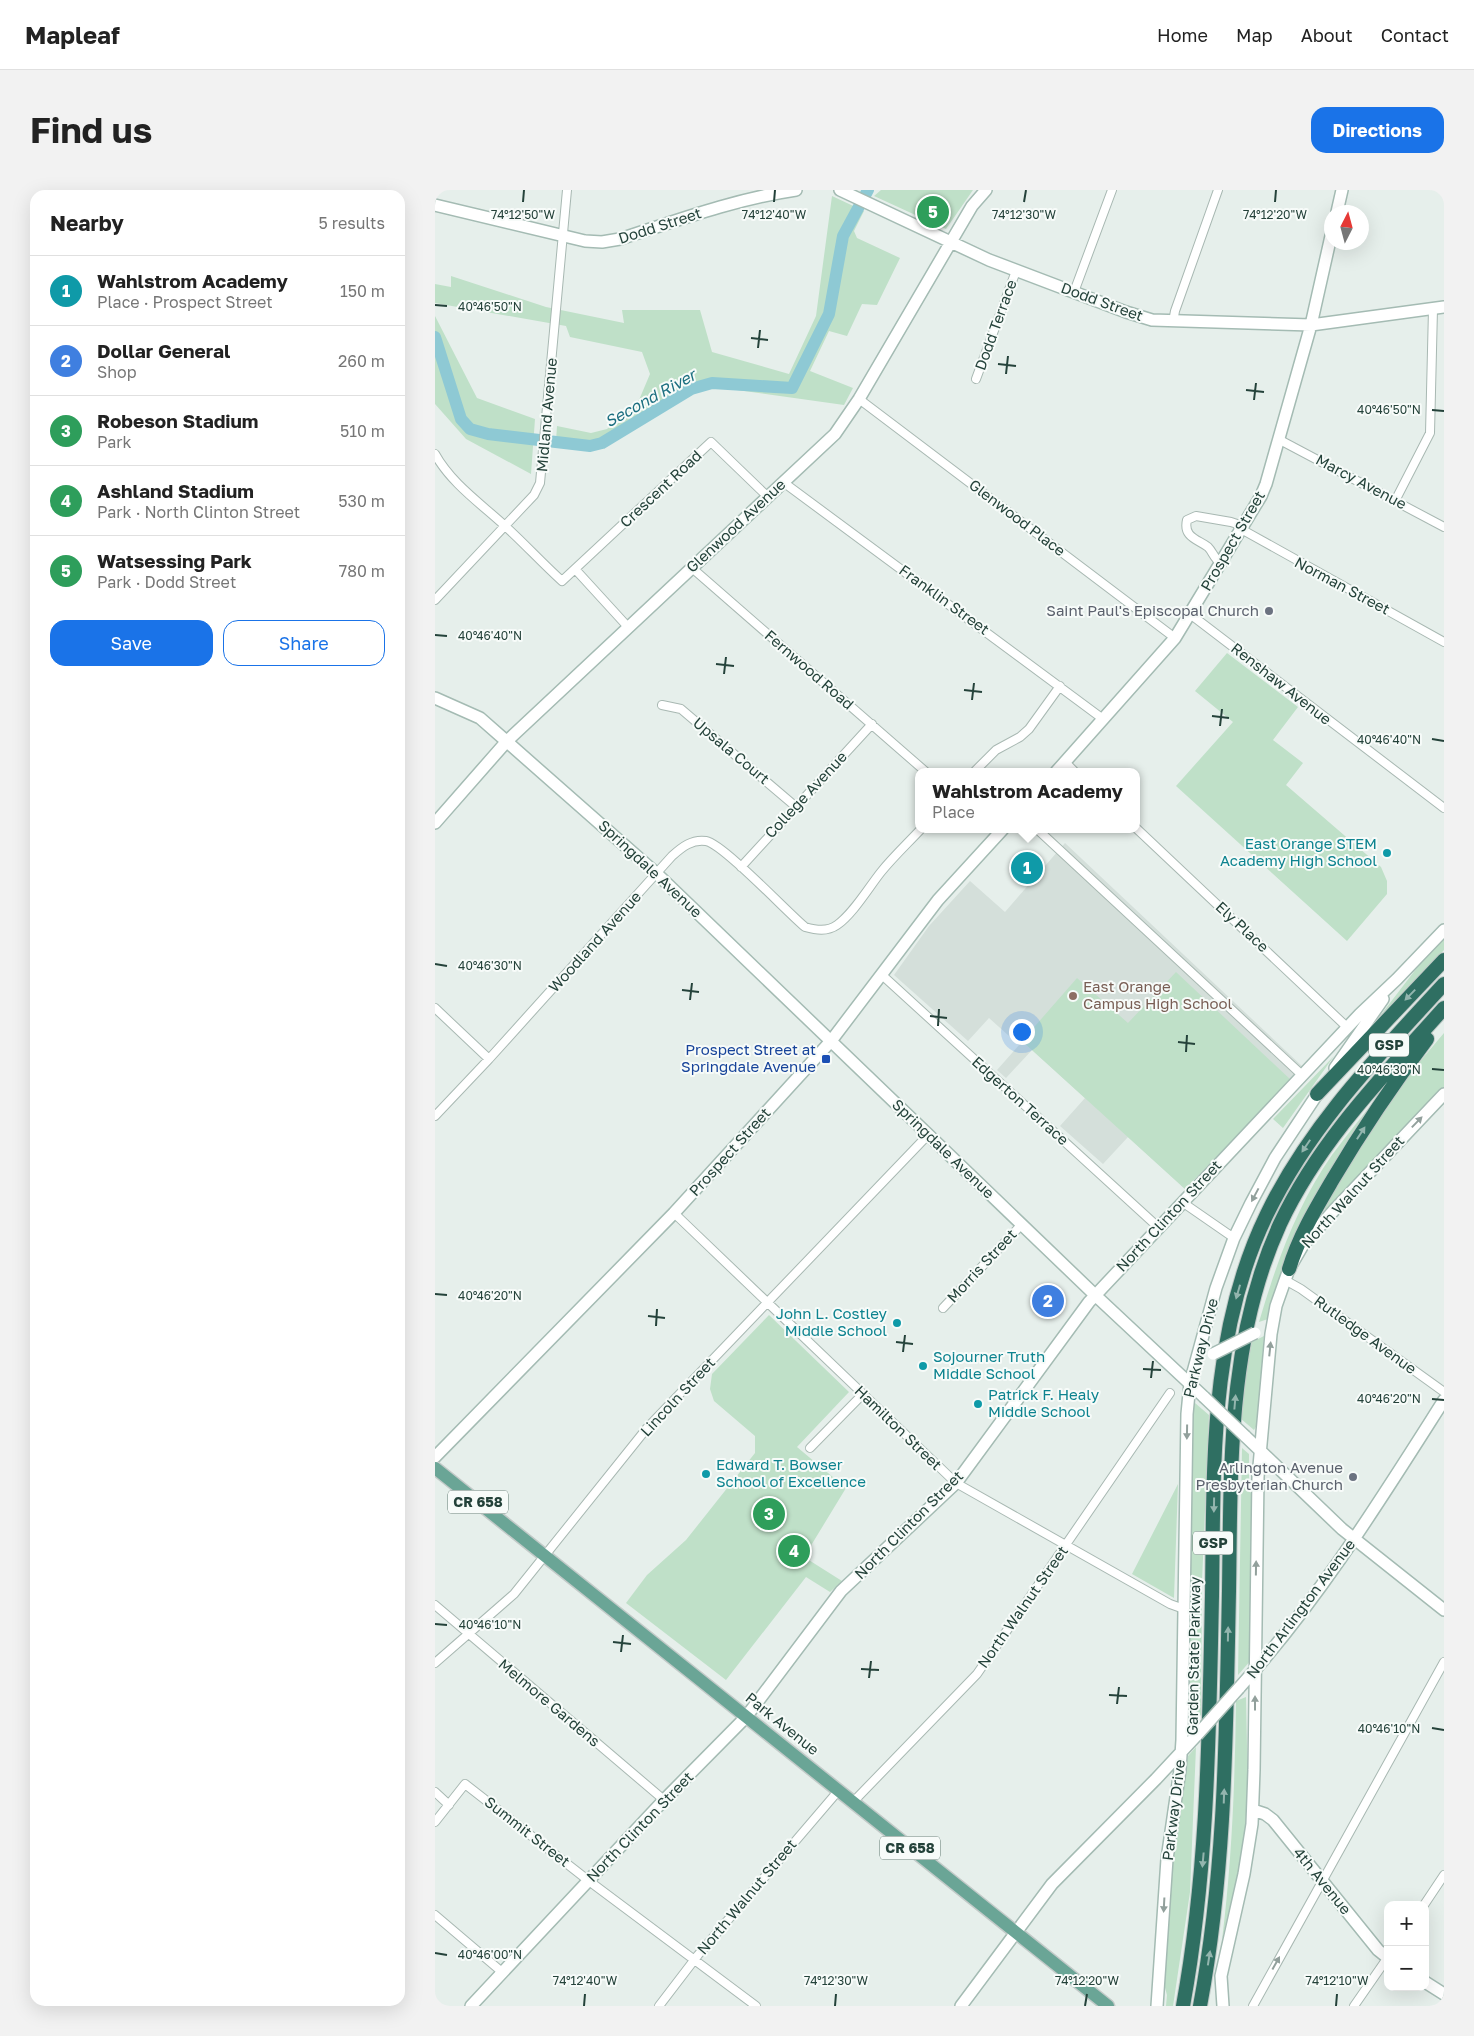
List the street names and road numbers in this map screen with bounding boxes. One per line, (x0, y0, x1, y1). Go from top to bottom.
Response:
street label: Dodd Street (616, 203, 703, 247)
street label: Dodd Terrace (970, 277, 1020, 372)
street label: Dodd Street (1059, 278, 1146, 324)
street label: Midland Avenue (532, 357, 560, 473)
street label: Crescent Road (616, 446, 705, 531)
street label: Marcy Avenue (1313, 450, 1410, 513)
street label: Glenwood Avenue (682, 475, 789, 576)
street label: Glenwood Place (966, 475, 1070, 559)
street label: Prospect Street (1196, 487, 1268, 594)
street label: Norman Street (1292, 552, 1393, 618)
street label: Franklin Street (896, 560, 993, 638)
street label: Fernwood Road (761, 626, 858, 713)
street label: Renshaw Avenue (1228, 638, 1336, 728)
street label: Upsala Court (690, 713, 773, 787)
street label: College Avenue (760, 747, 850, 841)
street label: Springdale Avenue (595, 816, 706, 921)
street label: Woodland Avenue (544, 887, 644, 995)
street label: Ely Place (1212, 897, 1273, 955)
road number: GSP (1369, 1034, 1409, 1056)
street label: Edgerton Terrace (969, 1052, 1073, 1149)
street label: Springdale Avenue (889, 1095, 999, 1202)
street label: Prospect Street (685, 1103, 774, 1199)
street label: North Walnut Street (1297, 1131, 1407, 1251)
street label: North Clinton Street (1112, 1156, 1225, 1275)
street label: Morris Street (943, 1225, 1020, 1306)
street label: Rutledge Avenue (1311, 1291, 1421, 1378)
street label: Parkway Drive (1179, 1296, 1221, 1399)
street label: Lincoln Street (636, 1353, 718, 1439)
street label: Hamilton Street (851, 1381, 946, 1473)
street label: North Clinton Street (850, 1466, 966, 1582)
road number: CR 658 (448, 1490, 508, 1514)
road number: GSP (1193, 1532, 1233, 1555)
street label: North Arlington Avenue (1242, 1535, 1359, 1682)
street label: North Walnut Street (973, 1542, 1071, 1671)
street label: Garden State Parkway (1183, 1576, 1203, 1736)
street label: Melmore Gardens (495, 1655, 604, 1750)
street label: Park Avenue (742, 1688, 823, 1758)
street label: Parkway Drive (1158, 1758, 1188, 1862)
street label: North Clinton Street (582, 1768, 696, 1885)
street label: Summit Street (481, 1792, 574, 1870)
street label: North Walnut Street (693, 1835, 800, 1958)
road number: CR 658 (880, 1836, 940, 1860)
street label: 4th Avenue (1290, 1843, 1355, 1918)

